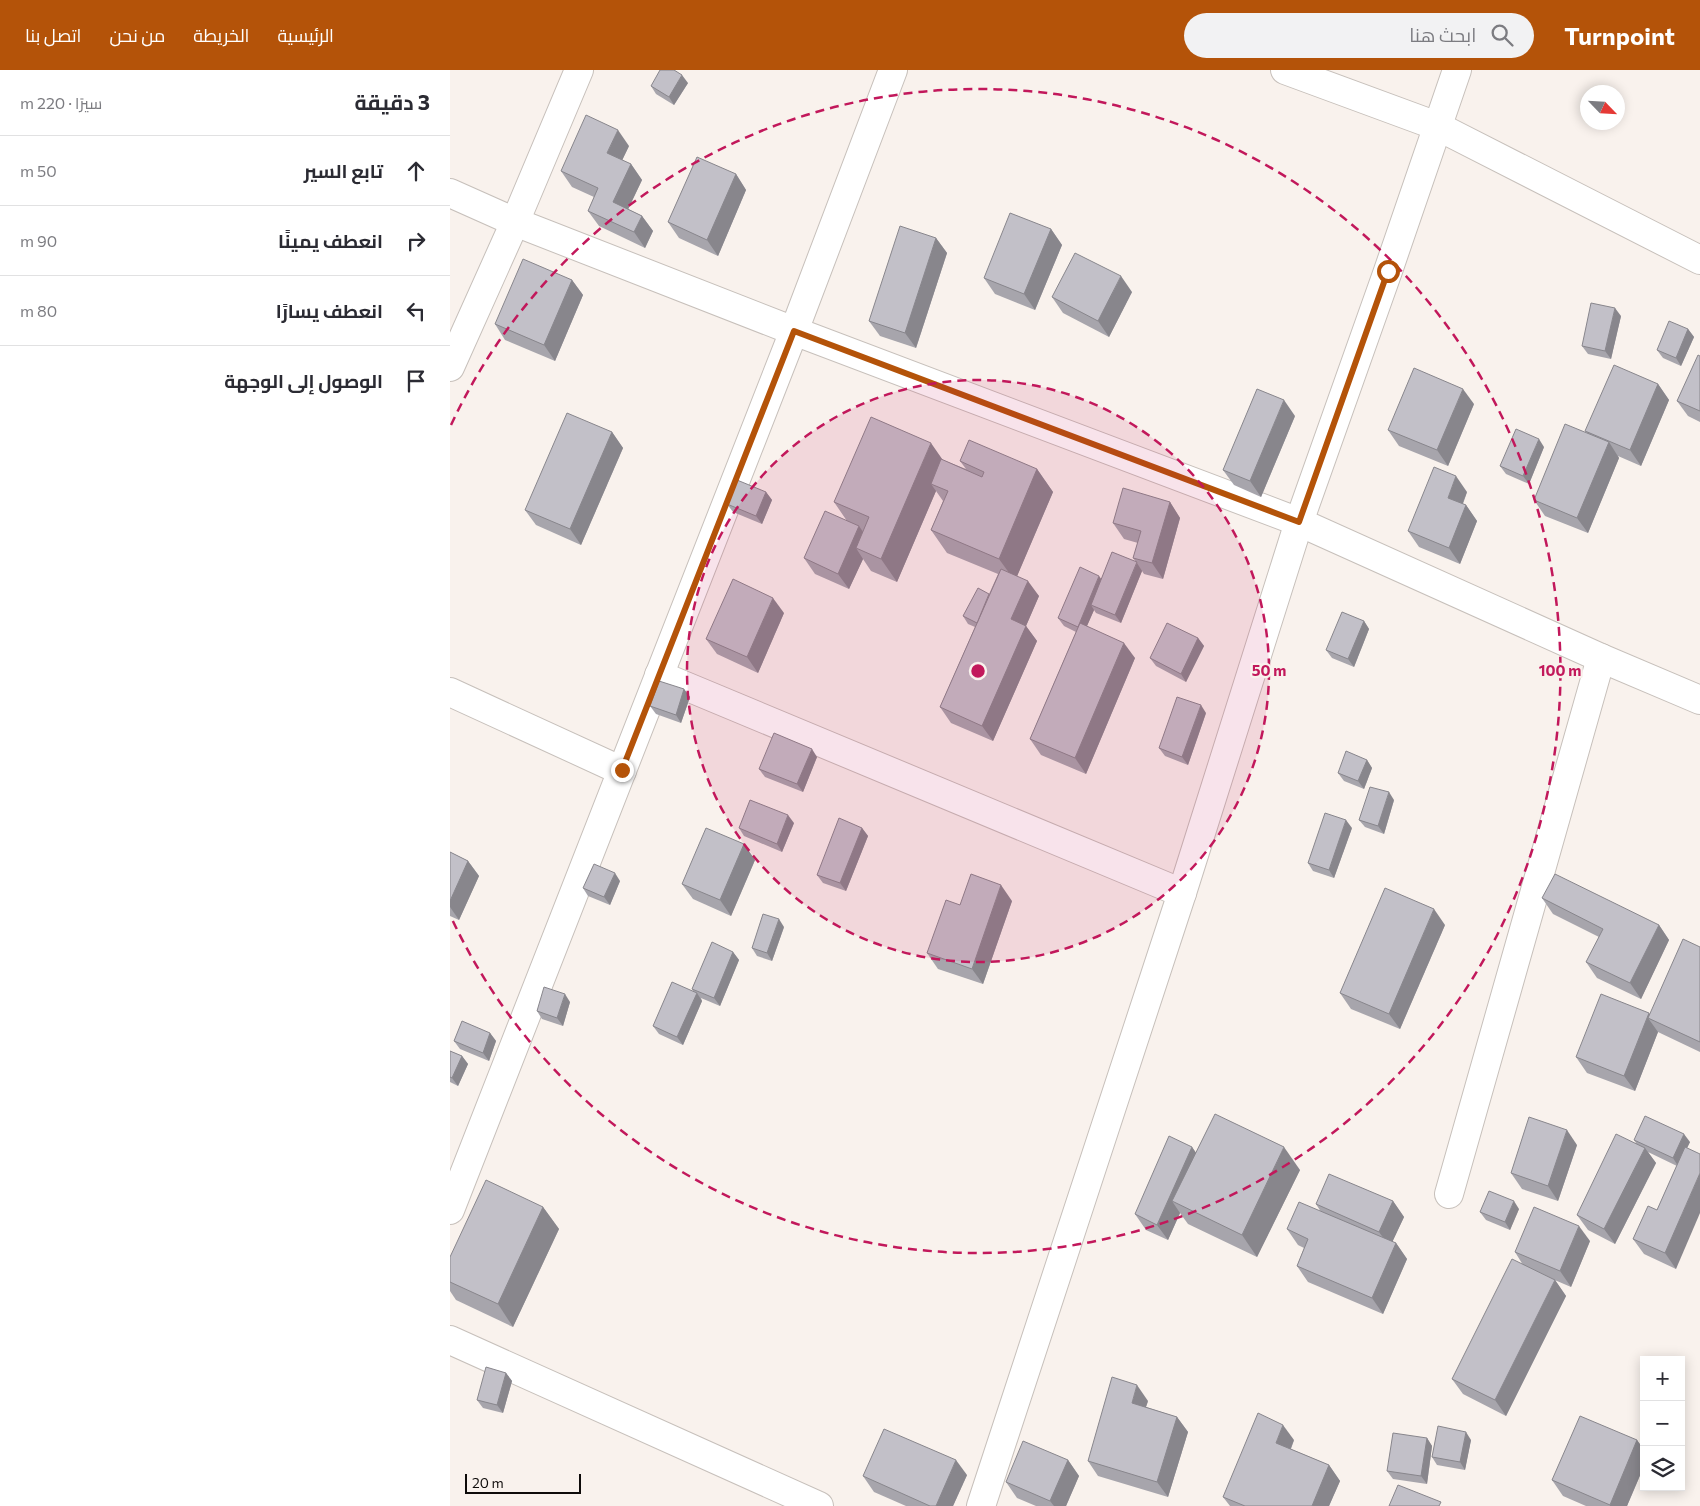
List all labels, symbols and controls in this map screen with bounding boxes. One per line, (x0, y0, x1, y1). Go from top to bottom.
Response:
search box (1184, 13, 1534, 58)
icon: search (1488, 21, 1516, 49)
text: Turnpoint (1564, 21, 1675, 50)
text: ابحث هنا (1409, 23, 1476, 46)
text: اتصل بنا (25, 24, 81, 46)
text: من نحن (109, 24, 165, 46)
text: الخريطة (193, 24, 249, 46)
text: الرئيسية (277, 24, 334, 46)
north arrow (1580, 85, 1625, 130)
text: 3 دقيقة (354, 89, 430, 114)
text: سيرًا · 220 m (20, 93, 102, 112)
icon: ahead (402, 157, 430, 185)
text: تابع السير (304, 159, 383, 182)
text: 50 m (20, 161, 57, 180)
icon: right (402, 227, 430, 255)
text: انعطف يمينًا (278, 229, 383, 252)
text: 90 m (20, 231, 57, 250)
route start (1377, 260, 1400, 283)
icon: left (402, 297, 430, 325)
text: انعطف يسارًا (276, 299, 383, 322)
text: 80 m (20, 301, 57, 320)
icon: arrive (402, 367, 430, 395)
text: الوصول إلى الوجهة (224, 369, 383, 392)
text: 50 m (1252, 661, 1286, 679)
text: 100 m (1539, 661, 1581, 679)
centre of rings (969, 662, 987, 680)
route end (611, 759, 634, 782)
map controls (1640, 1356, 1685, 1491)
button: + (1640, 1356, 1685, 1401)
button: − (1640, 1401, 1685, 1446)
button: layers (1640, 1446, 1685, 1491)
scale bar (465, 1471, 581, 1494)
text: 20 m (472, 1474, 504, 1491)

